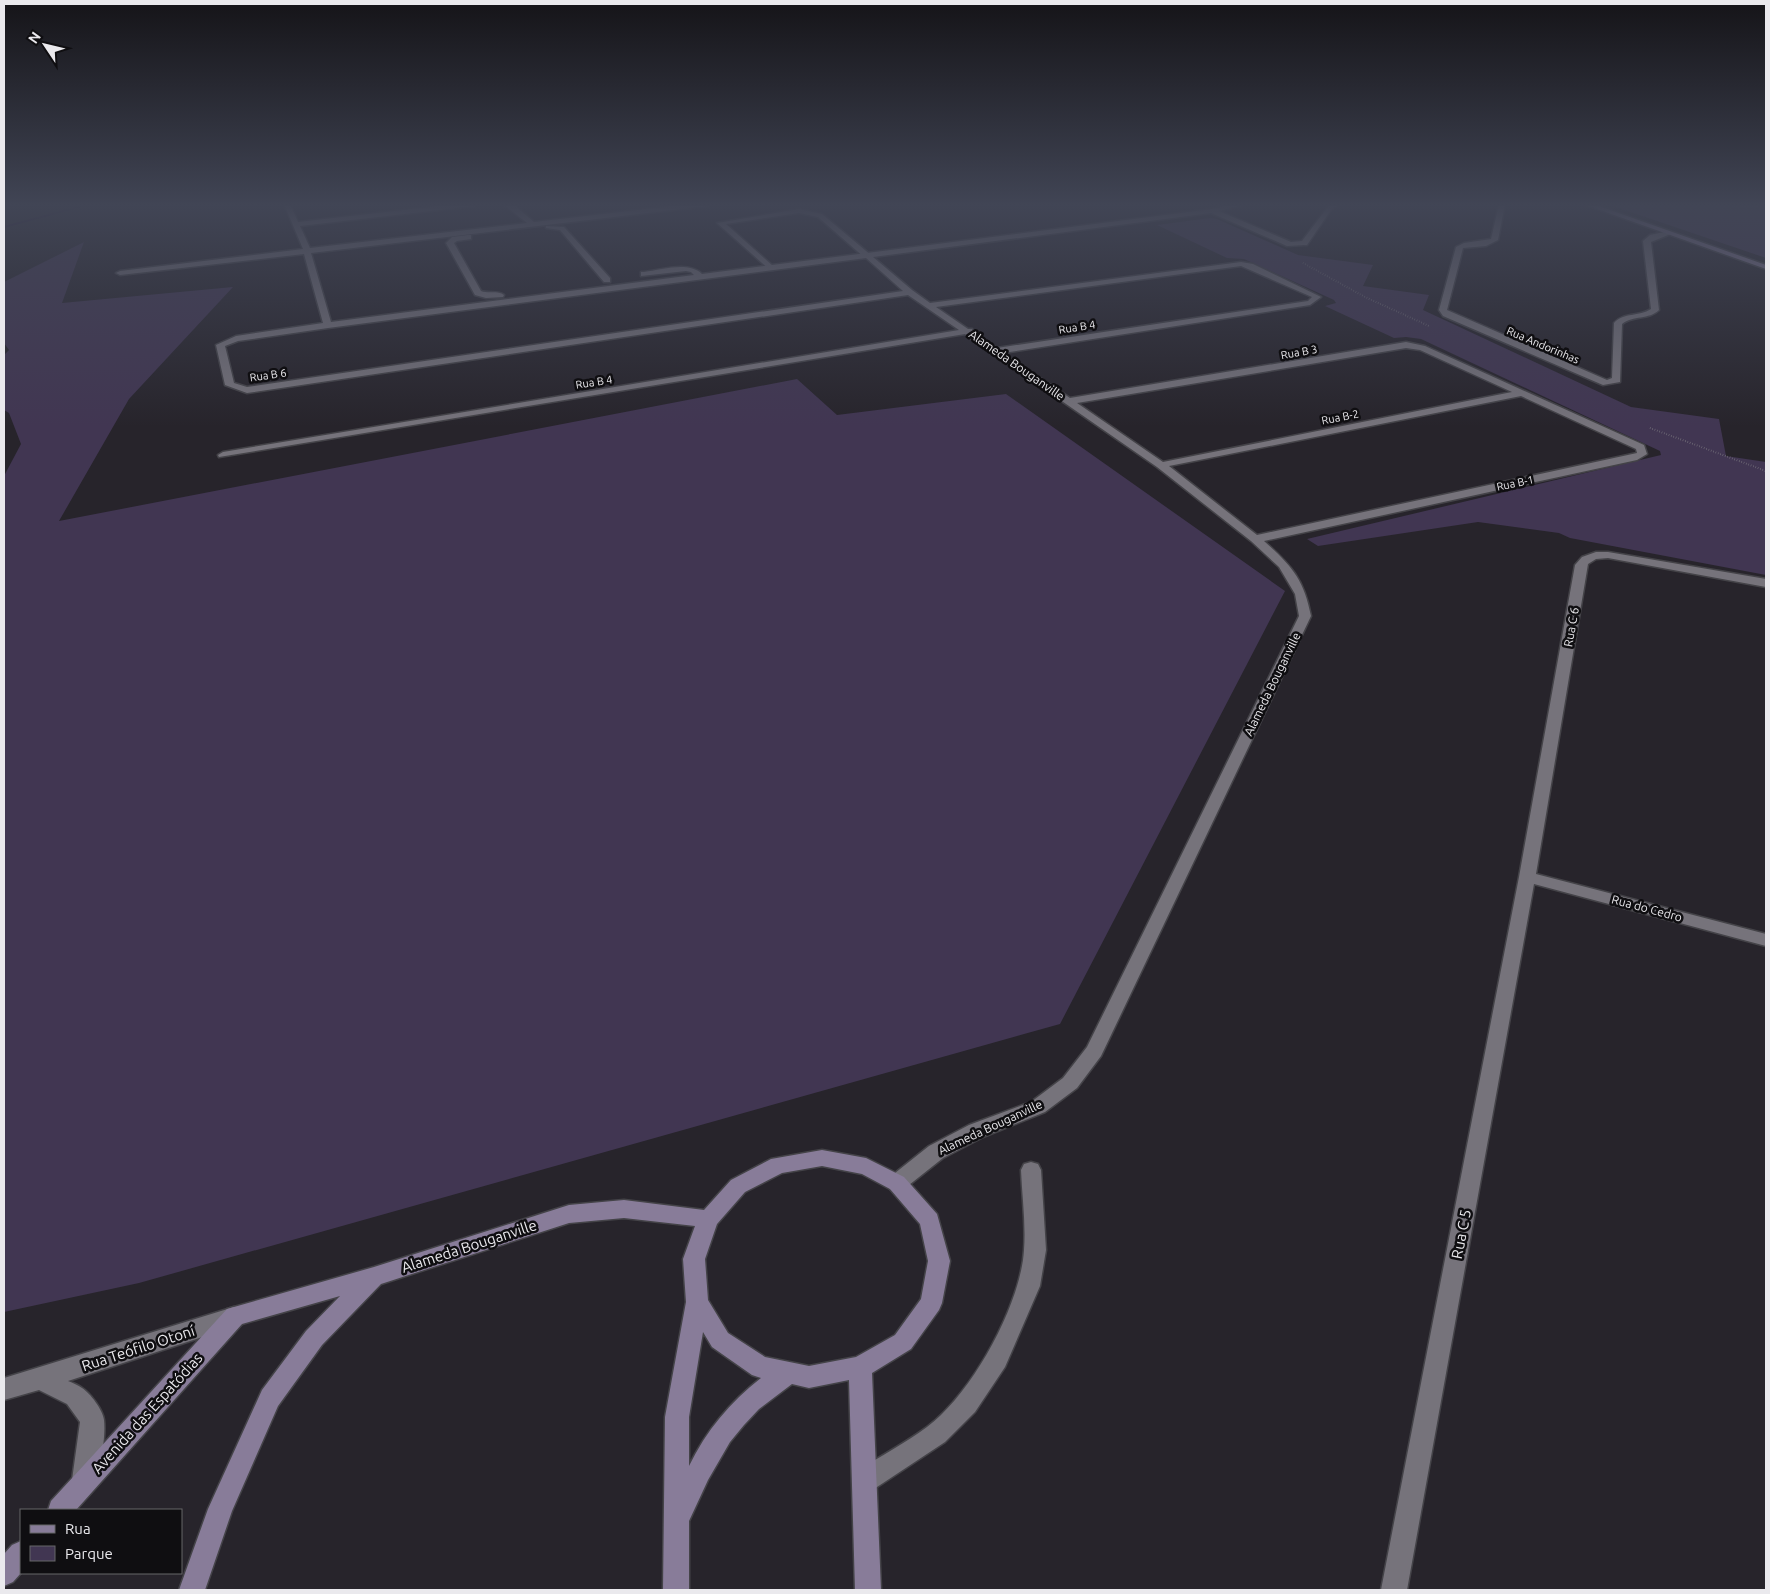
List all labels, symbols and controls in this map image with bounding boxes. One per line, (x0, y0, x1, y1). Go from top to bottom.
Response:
north arrow (20, 20, 70, 70)
text: N (25, 29, 44, 46)
street label: Rua B 4 (1058, 318, 1096, 336)
street label: Rua Andorinhas (1505, 324, 1581, 366)
street label: Alameda Bouganville (967, 327, 1067, 403)
street label: Rua B 3 (1280, 343, 1318, 361)
street label: Rua B 6 (249, 366, 287, 384)
street label: Rua B 4 (575, 373, 613, 391)
street label: Rua B-2 (1320, 408, 1360, 426)
street label: Rua B-1 (1495, 473, 1535, 493)
street label: Rua C 6 (1561, 606, 1581, 648)
street label: Alameda Bouganville (1241, 630, 1303, 738)
street label: Rua do Cedro (1610, 892, 1684, 924)
street label: Alameda Bouganville (936, 1097, 1044, 1157)
street label: Rua C 5 (1448, 1208, 1474, 1260)
street label: Alameda Bouganville (399, 1216, 539, 1276)
street label: Rua Teófilo Otoní (79, 1322, 197, 1374)
street label: Avenida das Espatódias (88, 1349, 206, 1477)
legend (20, 1509, 182, 1574)
text: Rua (65, 1520, 91, 1537)
text: Parque (65, 1545, 113, 1562)

